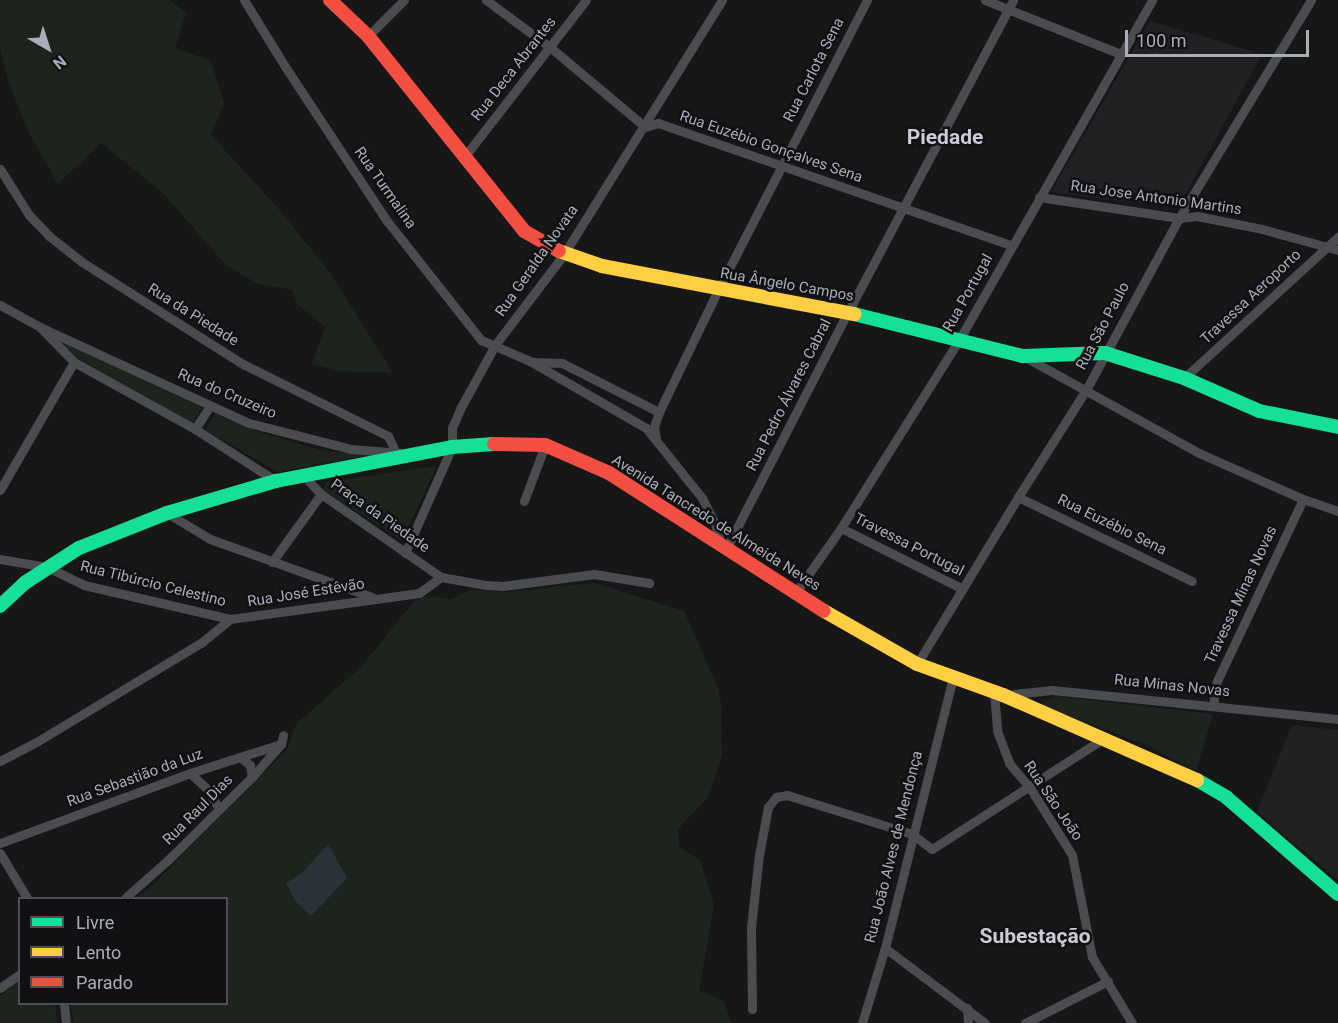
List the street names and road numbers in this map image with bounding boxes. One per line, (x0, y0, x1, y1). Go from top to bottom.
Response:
street label: Rua Deca Abrantes (468, 13, 560, 125)
street label: Rua Carlota Sena (780, 15, 848, 125)
street label: Rua Euzébio Gonçalves Sena (677, 107, 865, 187)
street label: Rua Turmalina (350, 143, 420, 233)
street label: Rua Jose Antonio Martins (1069, 177, 1243, 219)
street label: Rua Geralda Novata (492, 202, 582, 320)
street label: Travessa Aeroporto (1197, 246, 1305, 348)
street label: Rua Portugal (939, 251, 997, 335)
street label: Rua Ângelo Campos (719, 264, 855, 306)
street label: Rua São Paulo (1072, 279, 1134, 373)
street label: Rua da Piedade (144, 280, 242, 350)
street label: Rua Pedro Álvares Cabral (743, 316, 835, 474)
street label: Rua do Cruzeiro (175, 365, 279, 423)
street label: Avenida Tancredo de Almeida Neves (608, 451, 824, 595)
street label: Praça da Piedade (327, 475, 433, 557)
street label: Rua Euzébio Sena (1055, 491, 1169, 559)
street label: Travessa Portugal (851, 510, 967, 580)
street label: Travessa Minas Novas (1201, 523, 1281, 667)
street label: Rua Tibúrcio Celestino (78, 557, 228, 611)
street label: Rua José Estêvão (246, 575, 366, 611)
street label: Rua Minas Novas (1113, 671, 1231, 701)
street label: Rua Sebastião da Luz (65, 745, 205, 811)
street label: Rua João Alves de Mendonça (861, 749, 927, 945)
street label: Rua São João (1020, 758, 1086, 844)
street label: Rua Raul Dias (159, 771, 237, 849)

